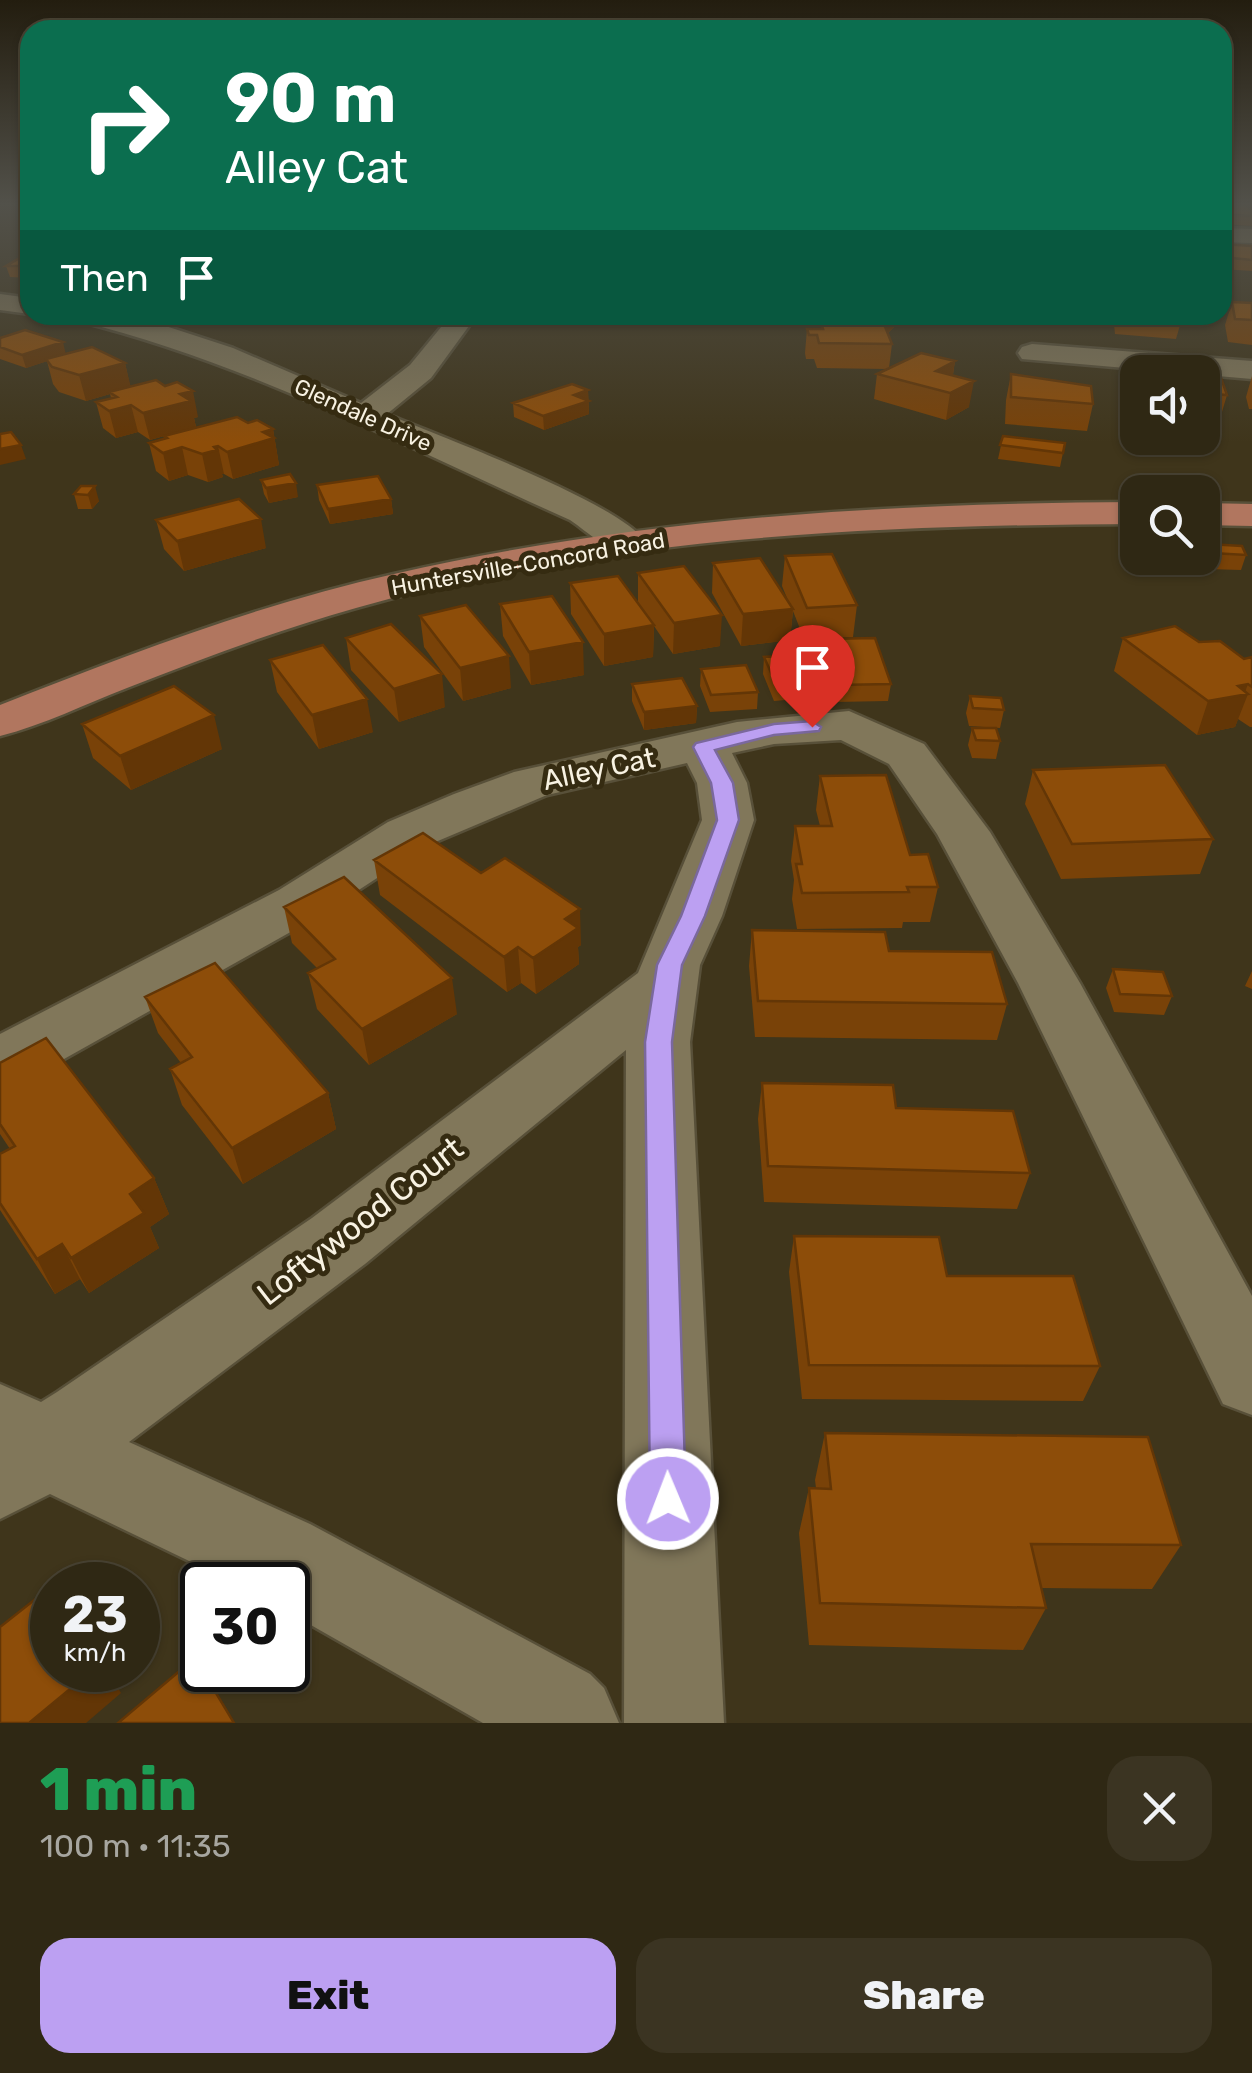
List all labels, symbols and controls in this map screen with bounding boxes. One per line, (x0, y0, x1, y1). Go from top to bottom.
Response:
text: 90 m (225, 57, 397, 140)
icon: right (60, 60, 190, 190)
text: Alley Cat (225, 141, 408, 194)
icon: arrive (169, 250, 224, 305)
text: Then (60, 255, 149, 301)
map controls (1120, 355, 1220, 575)
button: sound (1120, 355, 1220, 455)
street label: Glendale Drive (290, 373, 436, 457)
button: search (1120, 475, 1220, 575)
street label: Huntersville-Concord Road (389, 527, 667, 601)
pin (770, 625, 855, 728)
icon: arrive (785, 640, 840, 695)
street label: Alley Cat (540, 741, 658, 797)
street label: Loftywood Court (249, 1129, 471, 1313)
position arrow (616, 1447, 720, 1551)
speed limit sign: 30 (180, 1562, 310, 1692)
text: 23 (62, 1585, 128, 1645)
text: km/h (64, 1638, 126, 1667)
text: 1 min (40, 1754, 197, 1825)
button: close (1107, 1756, 1212, 1861)
text: 100 m · 11:35 (40, 1827, 231, 1865)
button: Exit (40, 1938, 616, 2053)
button: Share (636, 1938, 1212, 2053)

